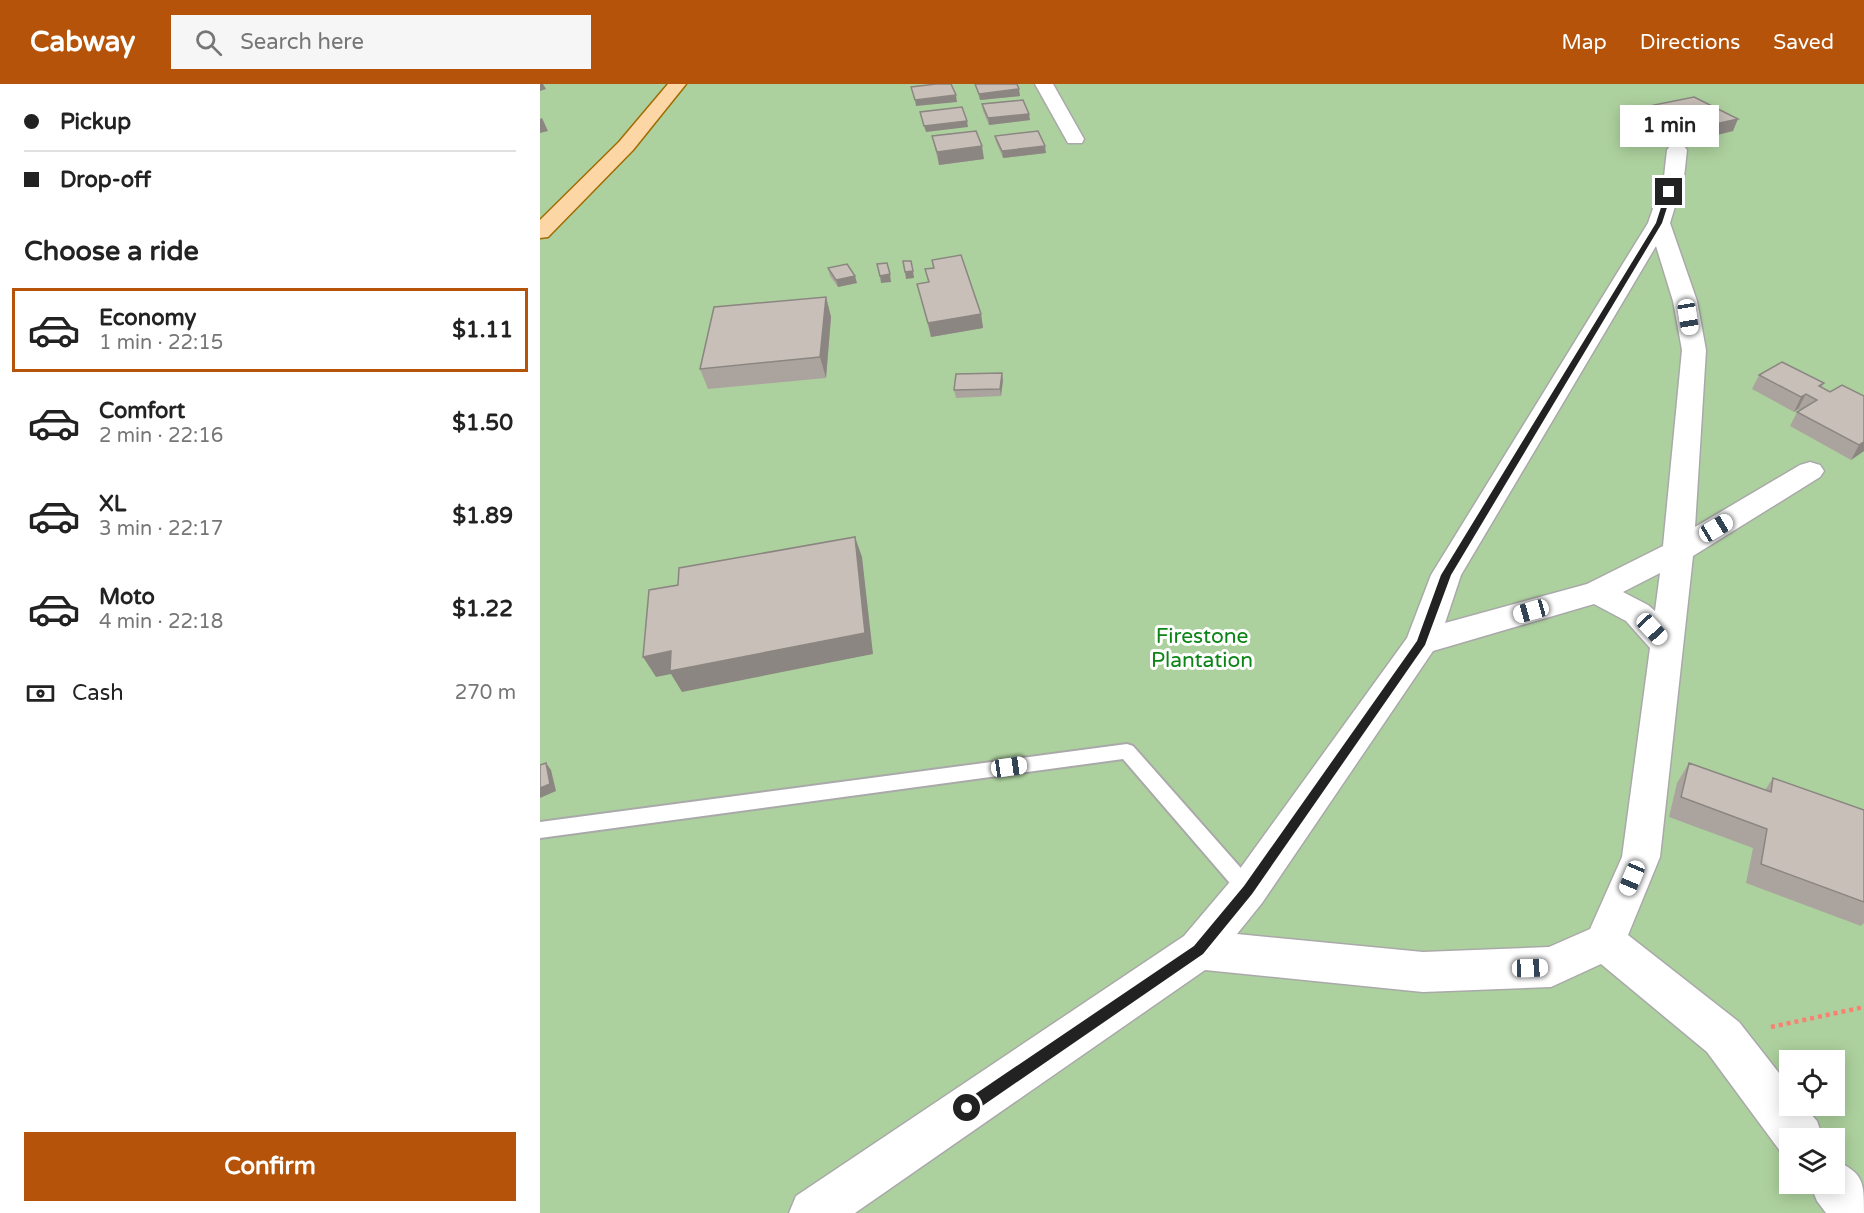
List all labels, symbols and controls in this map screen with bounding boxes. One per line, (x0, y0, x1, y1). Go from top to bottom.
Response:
search box (171, 15, 591, 69)
text: Cabway (30, 25, 135, 59)
icon: search (192, 26, 225, 59)
text: Search here (240, 29, 364, 55)
text: Map (1561, 30, 1607, 55)
text: Directions (1640, 30, 1740, 55)
text: Saved (1773, 30, 1834, 55)
callout: 1 min (1620, 105, 1718, 147)
text: Pickup (60, 109, 131, 135)
text: 1 min (1643, 114, 1696, 138)
text: Drop-off (60, 167, 151, 193)
route end (1655, 178, 1682, 205)
text: Choose a ride (24, 235, 199, 268)
car (1676, 298, 1700, 336)
icon: car (27, 303, 81, 357)
text: Economy (99, 305, 196, 331)
text: $1.11 (452, 317, 513, 343)
text: 1 min · 22:15 (99, 331, 223, 355)
icon: car (27, 396, 81, 450)
text: Comfort (99, 398, 185, 424)
text: $1.50 (452, 410, 513, 436)
text: 2 min · 22:16 (99, 424, 223, 448)
icon: car (27, 489, 81, 543)
text: XL (99, 491, 126, 517)
text: $1.89 (452, 503, 513, 529)
car (1696, 511, 1736, 545)
text: 3 min · 22:17 (99, 517, 223, 541)
icon: car (27, 582, 81, 636)
text: Moto (99, 584, 155, 610)
text: $1.22 (452, 596, 513, 622)
car (1511, 597, 1551, 625)
text: 4 min · 22:18 (99, 610, 223, 634)
car (1633, 610, 1671, 648)
park label: Firestone Plantation (1151, 624, 1253, 673)
icon: cash (24, 677, 57, 710)
text: Cash (72, 680, 124, 706)
text: 270 m (455, 681, 516, 705)
car (990, 756, 1028, 778)
car (1617, 858, 1647, 898)
car (1512, 958, 1548, 978)
map controls (1779, 1050, 1845, 1194)
button: locate (1779, 1050, 1845, 1116)
route start (953, 1094, 980, 1121)
button: layers (1779, 1128, 1845, 1194)
button: Confirm (24, 1132, 516, 1201)

